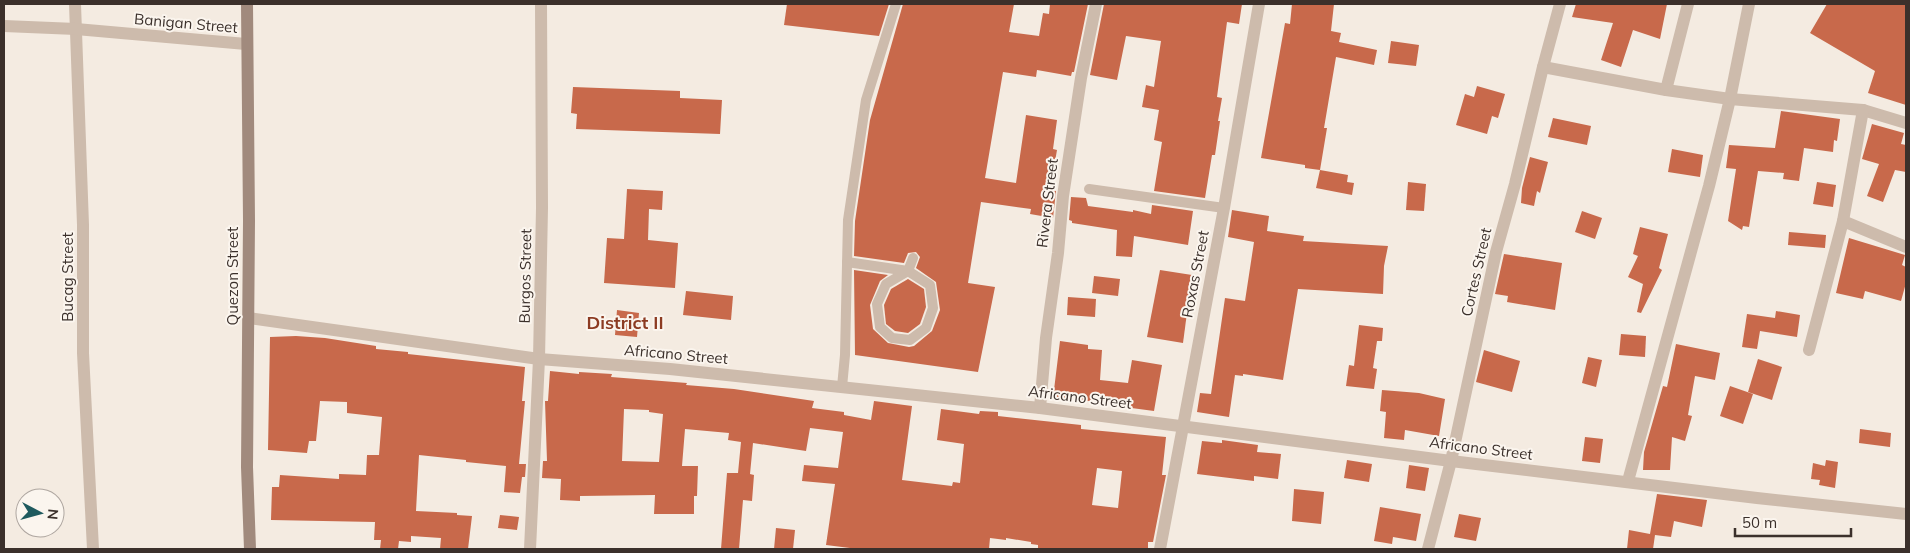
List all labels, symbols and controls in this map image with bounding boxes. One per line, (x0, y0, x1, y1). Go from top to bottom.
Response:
street label: Banigan Street (133, 9, 239, 37)
street label: Rivera Street (1032, 157, 1062, 249)
street label: Cortes Street (1457, 226, 1495, 318)
street label: Quezon Street (223, 227, 242, 325)
street label: Burgos Street (515, 229, 535, 323)
street label: Roxas Street (1177, 229, 1213, 319)
street label: Bucag Street (58, 232, 77, 322)
district label: District II (586, 311, 664, 334)
street label: Africano Street (623, 340, 729, 368)
street label: Africano Street (1027, 381, 1133, 413)
street label: Africano Street (1428, 432, 1534, 464)
north arrow (15, 488, 65, 538)
scale bar (1735, 506, 1851, 538)
text: N (43, 508, 62, 521)
text: 50 m (1742, 513, 1777, 532)

